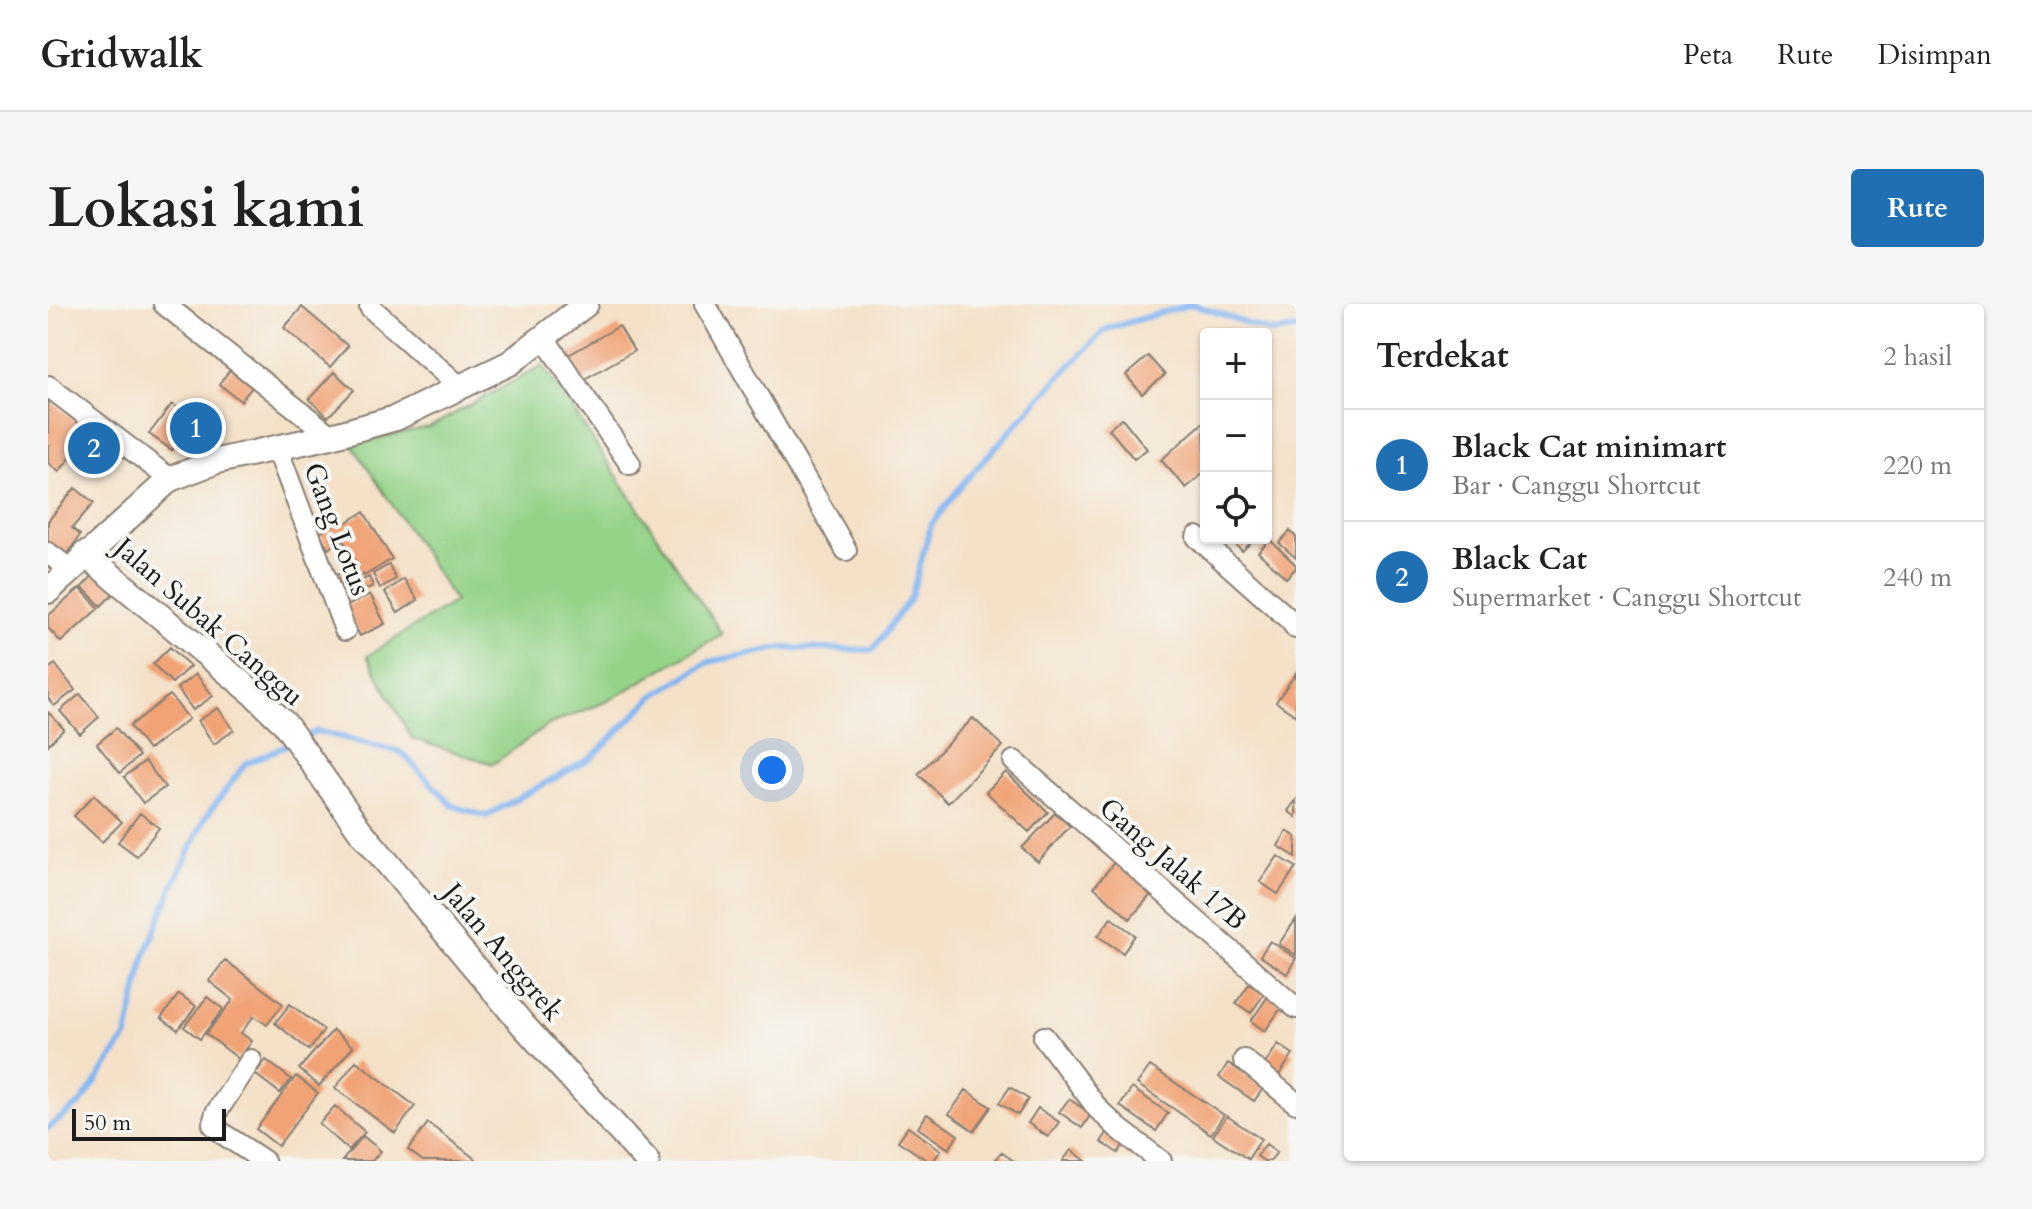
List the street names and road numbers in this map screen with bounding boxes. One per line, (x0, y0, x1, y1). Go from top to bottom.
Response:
street label: Gang Lotus (294, 457, 380, 601)
street label: Jalan Subak Canggu (103, 526, 312, 715)
street label: Gang Jalak 17B (1091, 789, 1255, 939)
street label: Jalan Anggrek (431, 872, 572, 1029)

